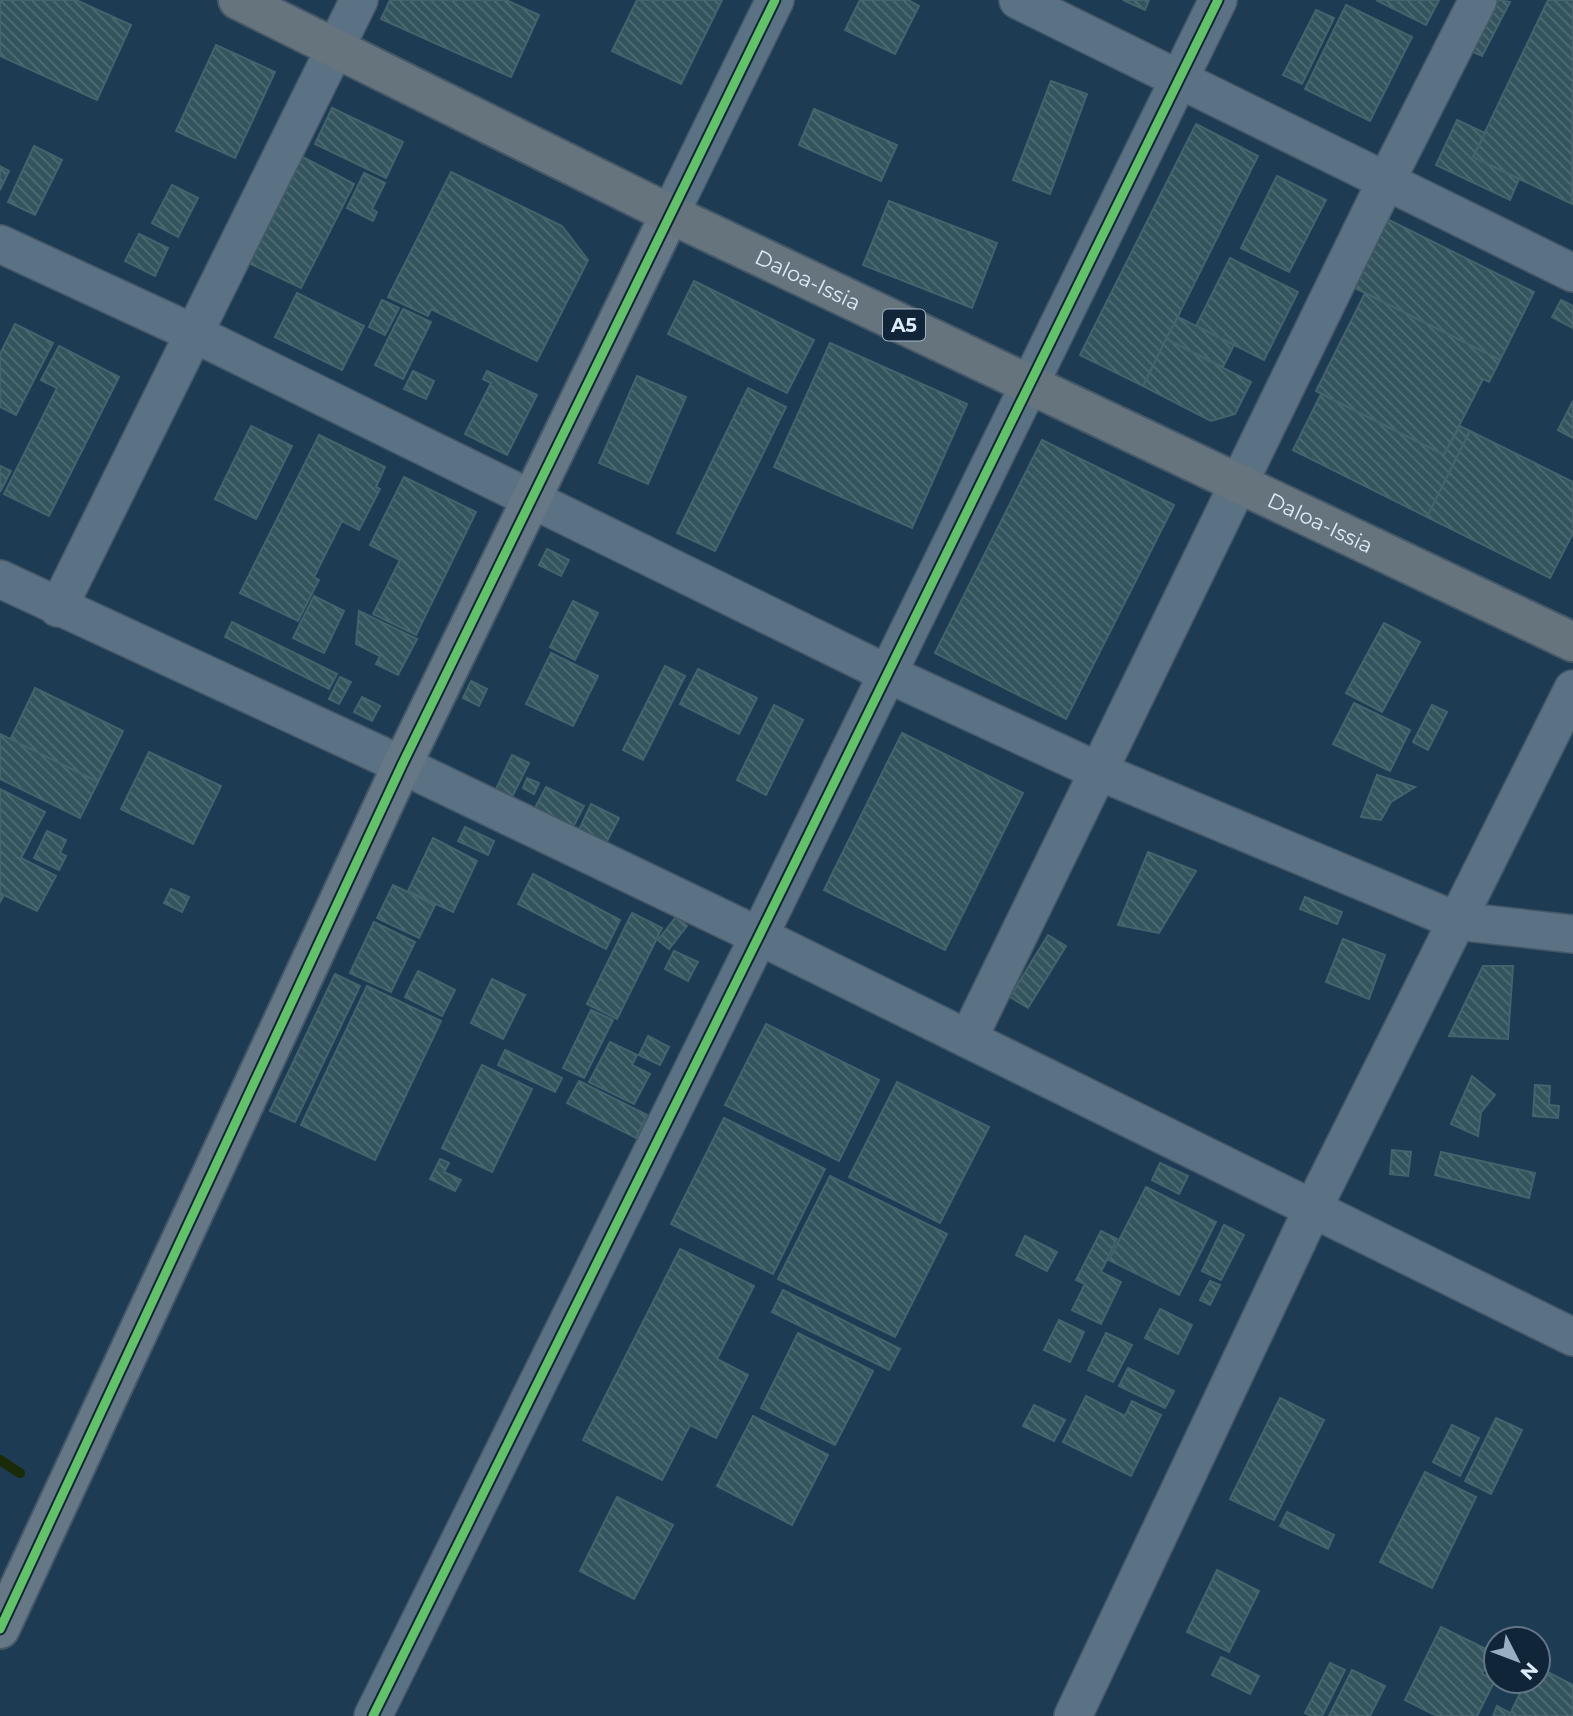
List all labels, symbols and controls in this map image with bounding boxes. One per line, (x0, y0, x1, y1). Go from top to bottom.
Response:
street label: Daloa-Issia (751, 244, 865, 315)
road number: A5 (883, 310, 925, 340)
street label: Daloa-Issia (1264, 487, 1377, 558)
north arrow (1482, 1625, 1552, 1695)
text: N (1516, 1658, 1543, 1684)

